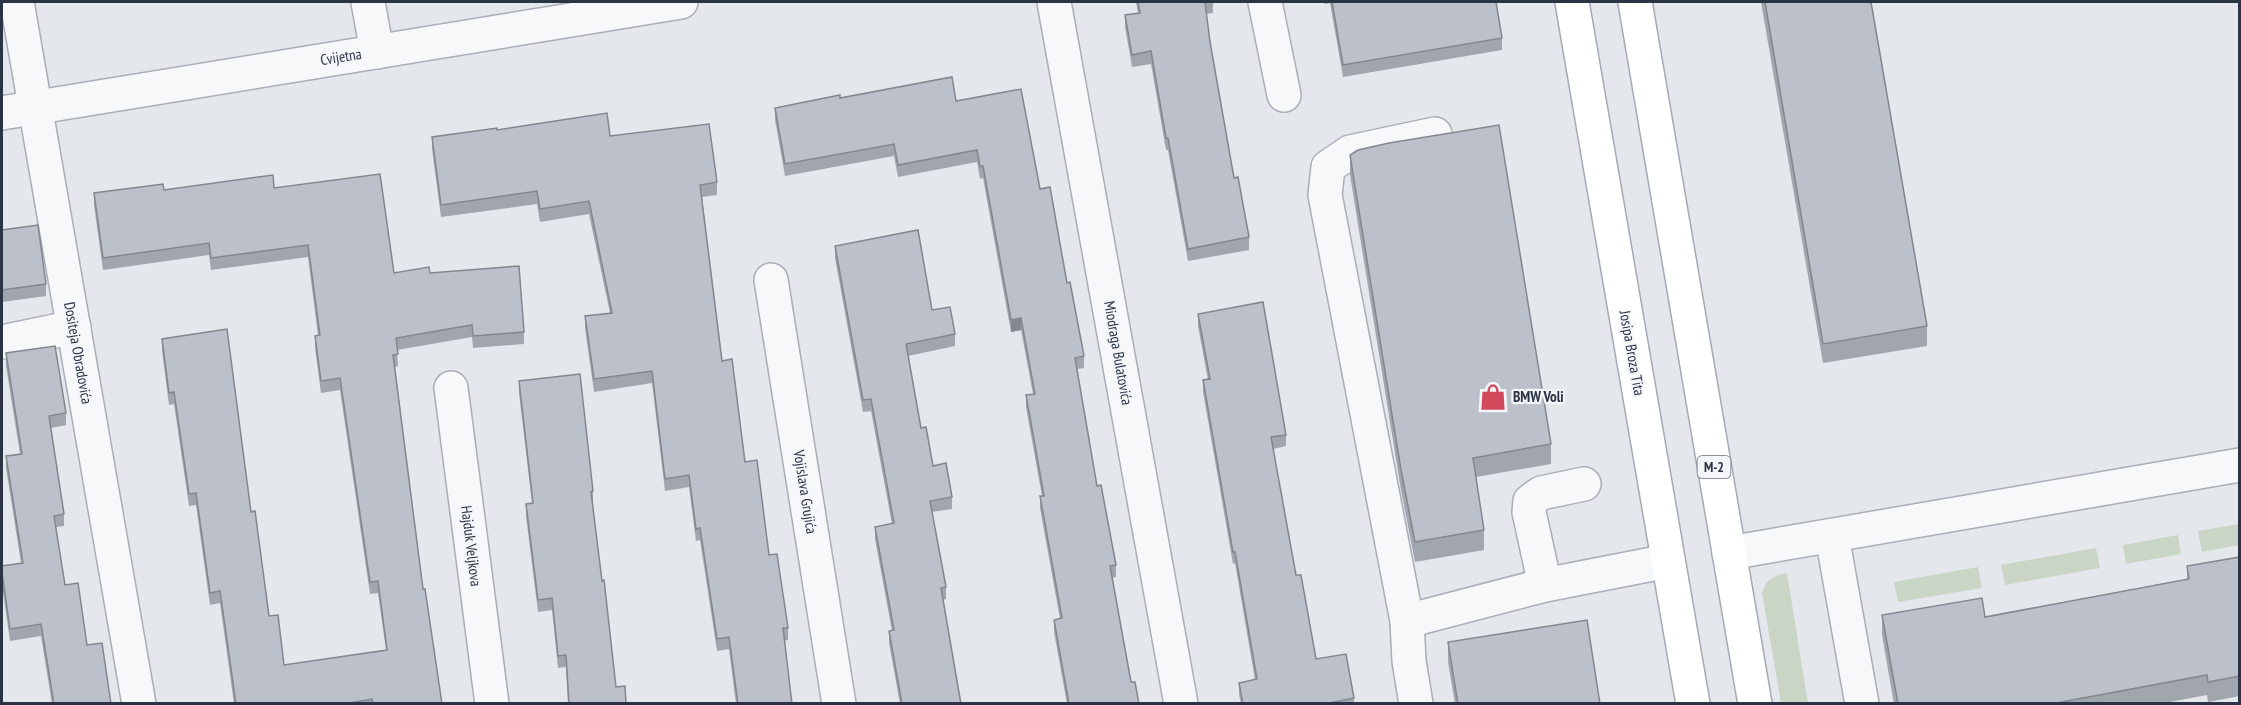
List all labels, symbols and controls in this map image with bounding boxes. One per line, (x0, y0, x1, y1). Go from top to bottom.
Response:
street label: Cvijetna (319, 44, 363, 69)
street label: Miodraga Bulatovića (1100, 299, 1137, 406)
street label: Dositeja Obradovića (60, 300, 97, 405)
street label: Josipa Broza Tita (1616, 308, 1649, 397)
shop icon: BMW Voli (1478, 382, 1508, 412)
place label: BMW Voli (1513, 387, 1564, 406)
street label: Vojislava Grujića (789, 448, 821, 535)
road number: M-2 (1698, 456, 1730, 478)
street label: Hajduk Veljkova (457, 504, 486, 588)

